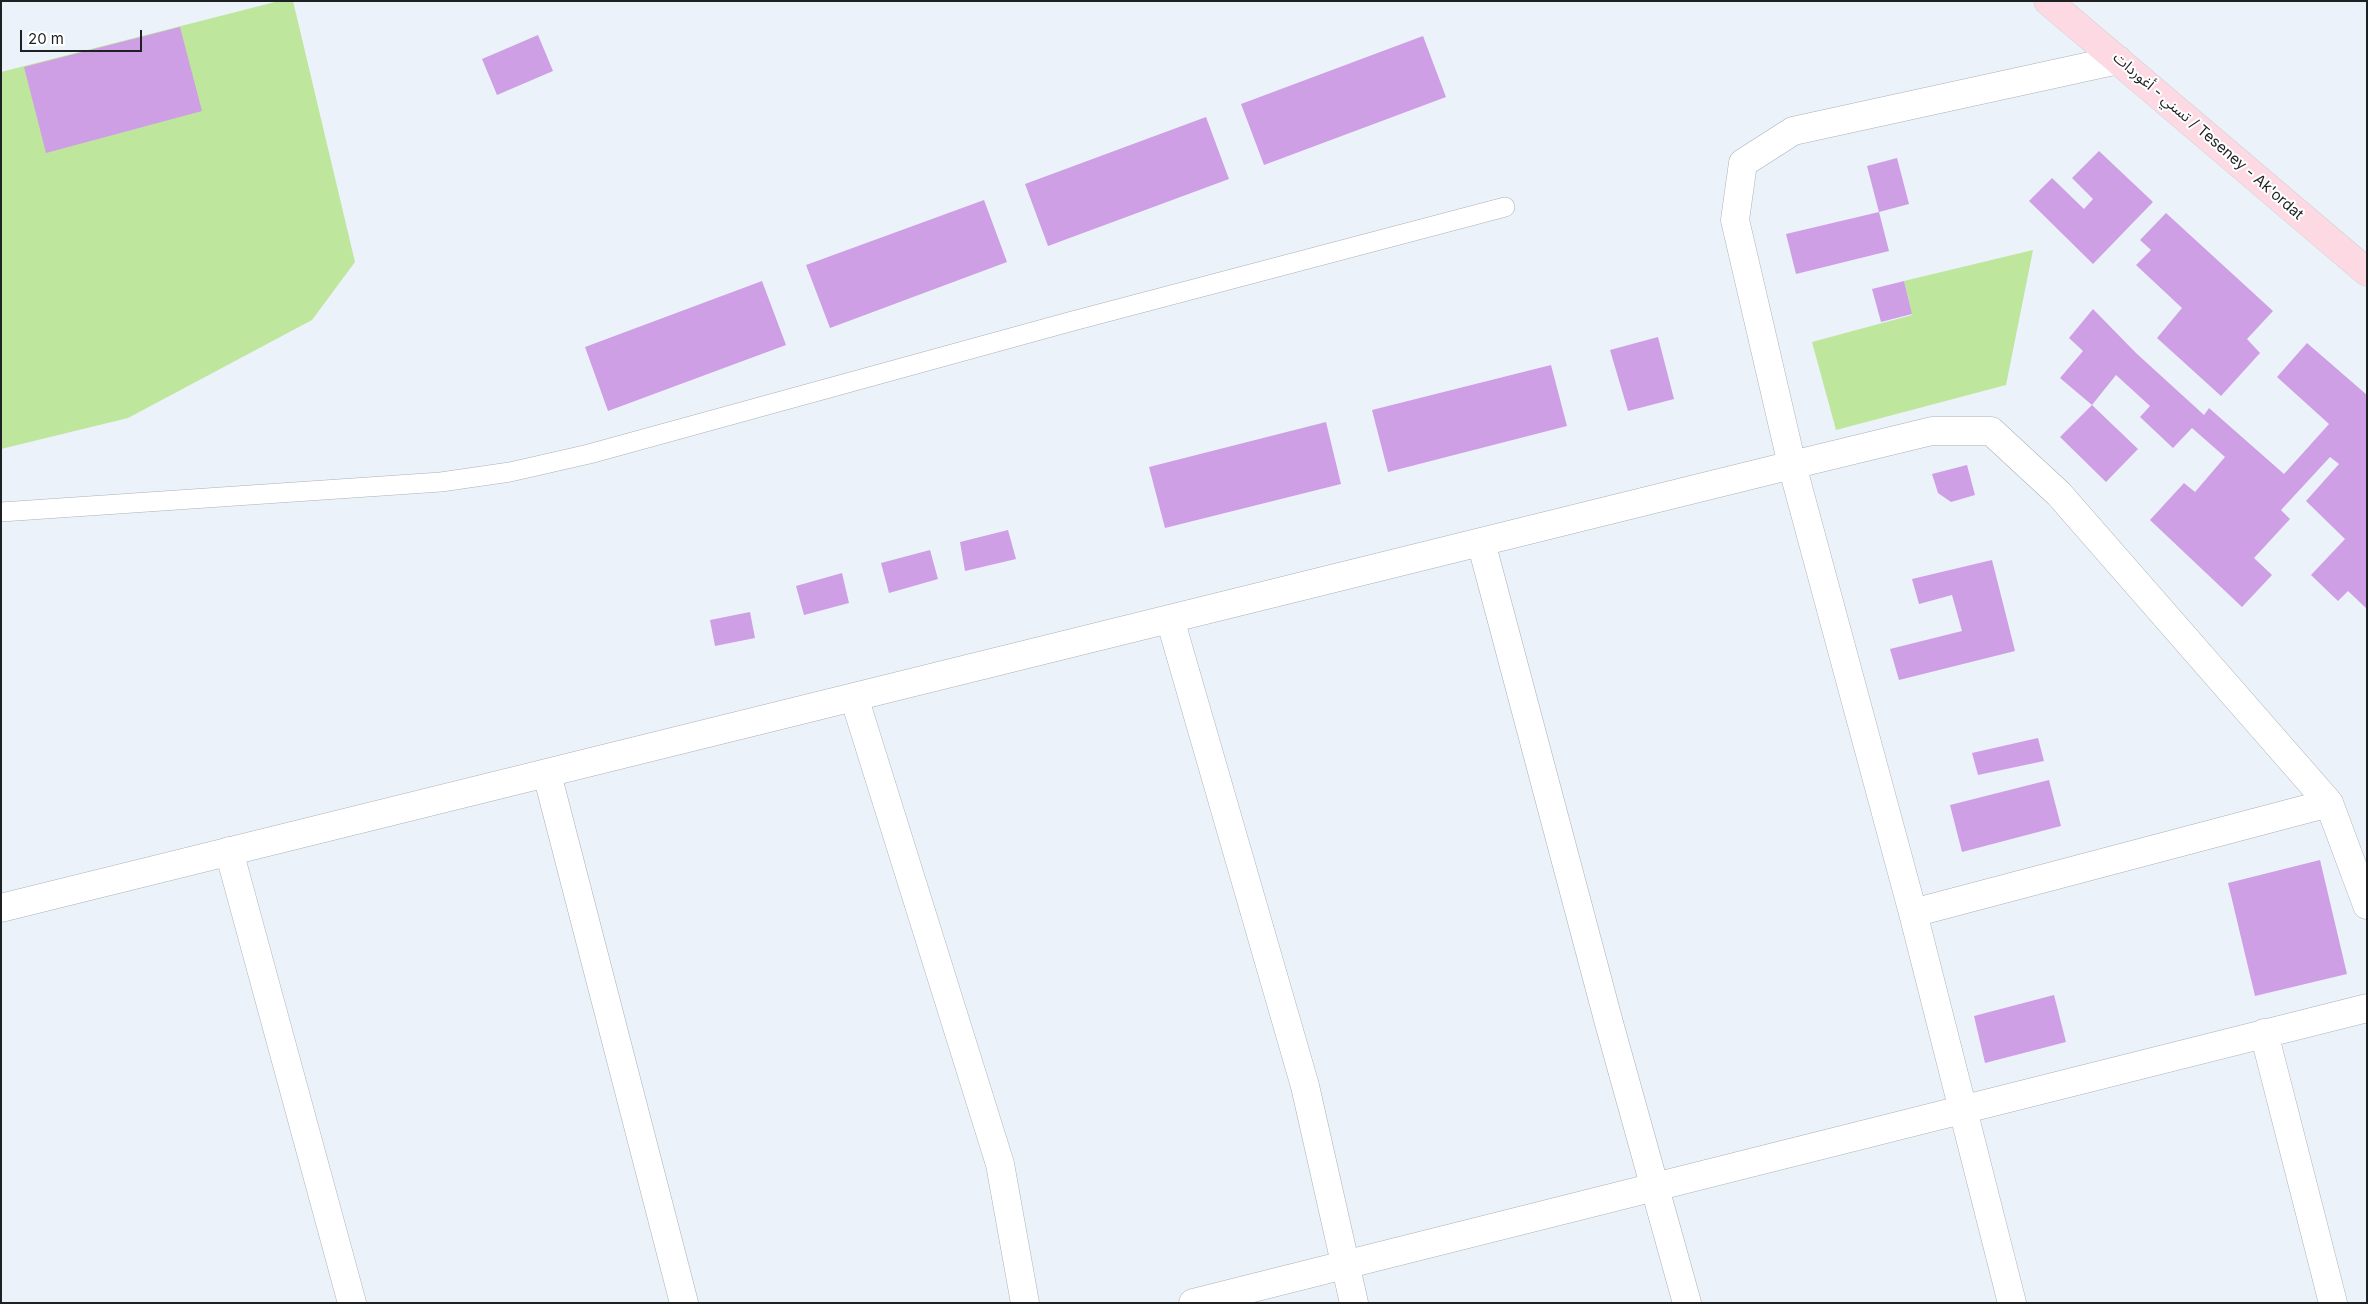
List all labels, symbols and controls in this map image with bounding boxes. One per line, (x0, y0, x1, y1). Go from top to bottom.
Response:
scale bar (22, 20, 145, 52)
text: 20 m (28, 29, 64, 48)
street label: تسني - أغوردات / Teseney - Ak'ordat (2109, 48, 2307, 224)

